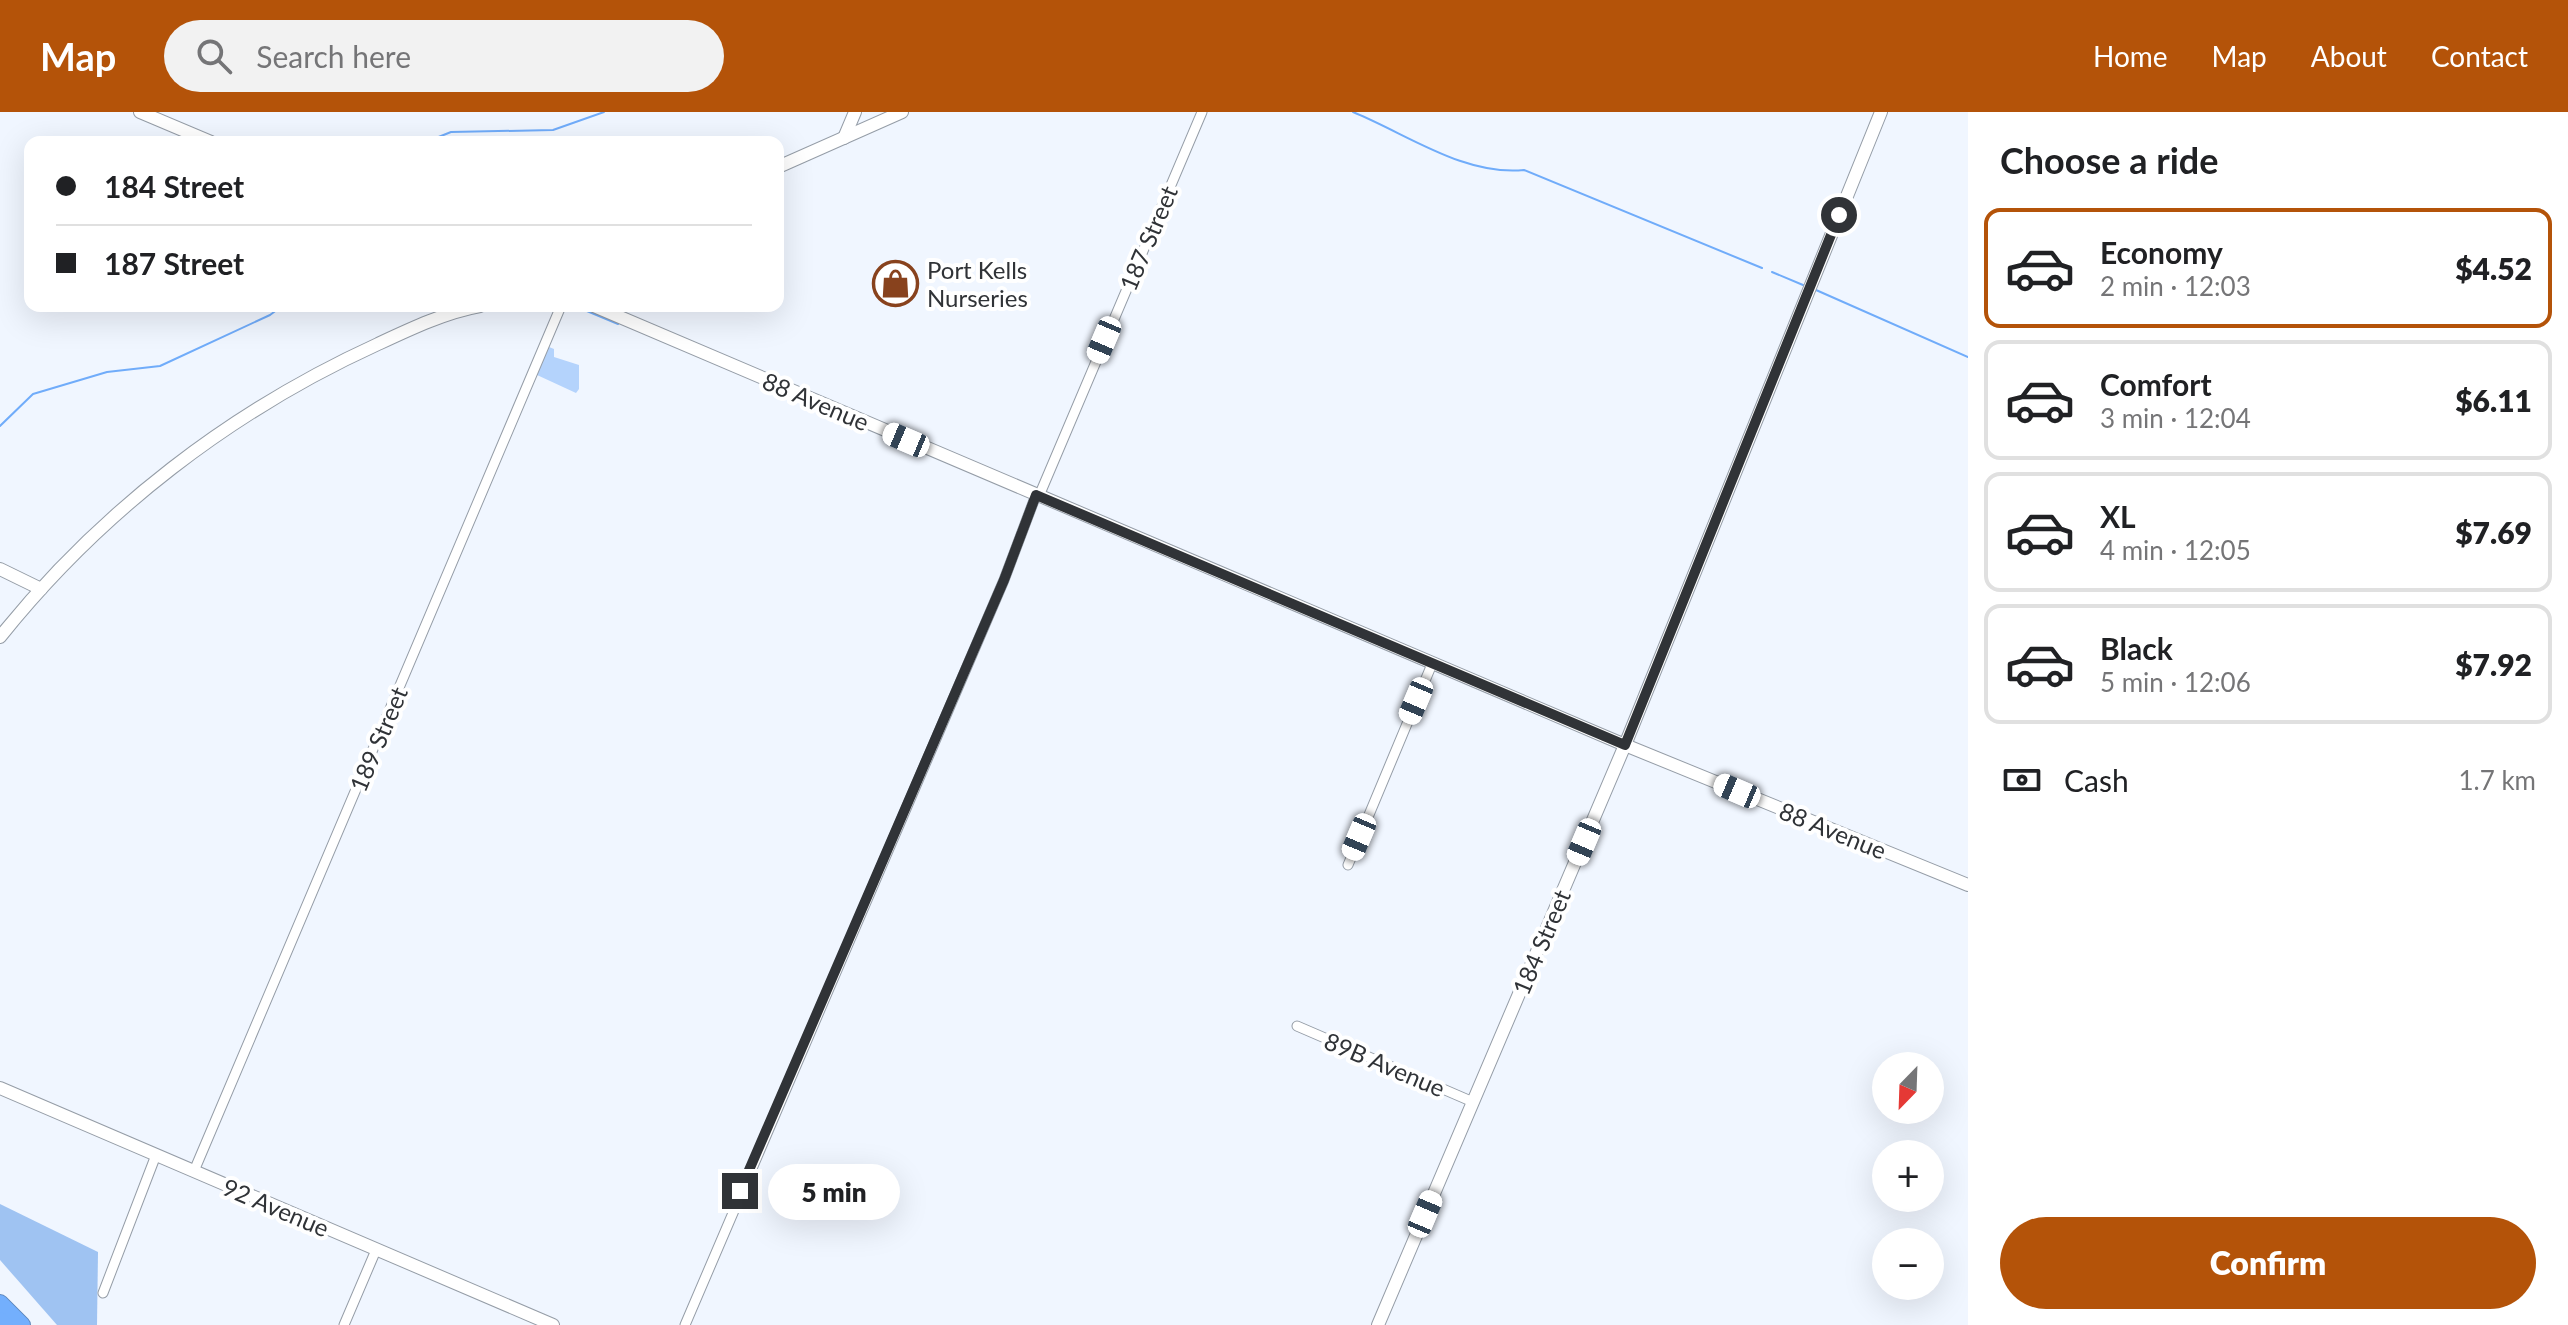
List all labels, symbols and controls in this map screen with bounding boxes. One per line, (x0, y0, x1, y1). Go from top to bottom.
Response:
search box (164, 20, 724, 92)
text: Map (40, 33, 116, 79)
icon: search (192, 34, 236, 78)
text: Search here (256, 38, 411, 74)
text: Home (2093, 39, 2168, 73)
text: Map (2212, 39, 2267, 73)
text: About (2311, 39, 2387, 73)
text: Contact (2431, 39, 2528, 73)
text: Choose a ride (2000, 138, 2219, 182)
text: 184 Street (104, 168, 244, 204)
street label: 187 Street (1113, 181, 1183, 295)
route start (1821, 197, 1857, 233)
icon: car (2004, 232, 2076, 304)
text: Economy (2100, 234, 2223, 270)
text: 187 Street (104, 245, 244, 281)
text: $4.52 (2455, 250, 2532, 286)
place label: Port Kells Nurseries (927, 255, 1028, 312)
shop icon: Port Kells Nurseries (872, 259, 920, 307)
text: 2 min · 12:03 (2100, 270, 2251, 302)
car (1084, 313, 1124, 367)
icon: car (2004, 364, 2076, 436)
street label: 88 Avenue (758, 366, 874, 436)
text: Comfort (2100, 366, 2212, 402)
text: $6.11 (2455, 382, 2532, 418)
text: 3 min · 12:04 (2100, 402, 2251, 434)
car (879, 420, 933, 460)
icon: car (2004, 496, 2076, 568)
text: XL (2100, 498, 2136, 534)
text: $7.69 (2455, 514, 2532, 550)
text: 4 min · 12:05 (2100, 534, 2251, 566)
icon: car (2004, 628, 2076, 700)
text: Black (2100, 630, 2173, 666)
text: $7.92 (2455, 646, 2532, 682)
text: 5 min · 12:06 (2100, 666, 2251, 698)
car (1396, 674, 1436, 728)
street label: 189 Street (343, 682, 413, 796)
icon: cash (2000, 758, 2044, 802)
text: Cash (2064, 762, 2129, 798)
text: 1.7 km (2458, 764, 2536, 796)
car (1710, 771, 1764, 811)
street label: 88 Avenue (1775, 795, 1891, 865)
car (1339, 810, 1379, 864)
car (1564, 815, 1604, 869)
street label: 184 Street (1506, 885, 1576, 999)
street label: 89B Avenue (1320, 1026, 1450, 1102)
north arrow (1872, 1052, 1944, 1124)
map controls (1872, 1052, 1944, 1300)
button: + (1872, 1140, 1944, 1212)
callout: 5 min (768, 1163, 900, 1219)
street label: 92 Avenue (218, 1172, 334, 1242)
route end (722, 1173, 758, 1209)
text: 5 min (802, 1176, 866, 1208)
car (1405, 1187, 1445, 1241)
button: Confirm (2000, 1217, 2536, 1309)
button: − (1872, 1228, 1944, 1300)

